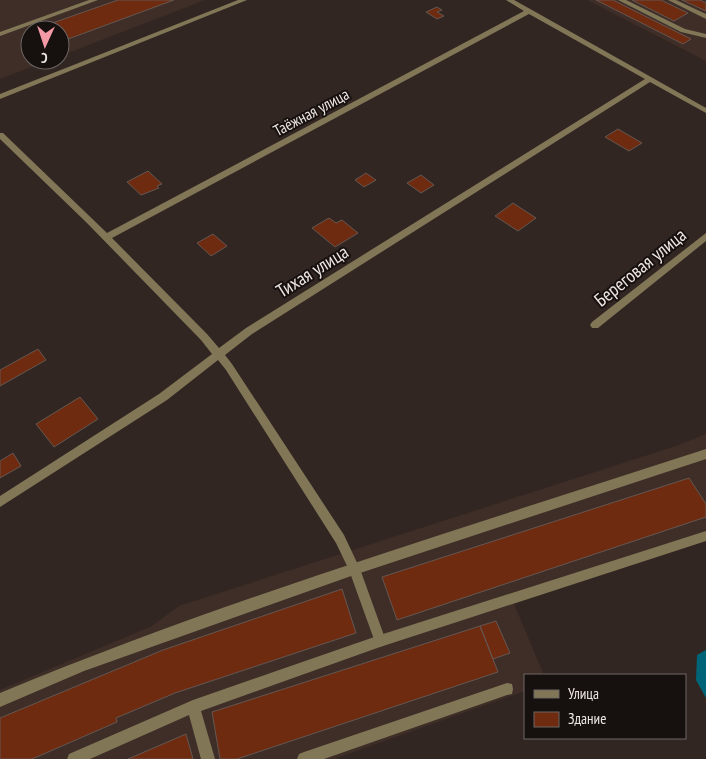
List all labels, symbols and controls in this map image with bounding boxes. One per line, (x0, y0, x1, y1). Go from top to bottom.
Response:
north arrow (20, 20, 70, 70)
text: С (40, 49, 48, 67)
street label: Таёжная улица (270, 84, 352, 140)
street label: Береговая улица (589, 223, 691, 311)
street label: Тихая улица (271, 239, 353, 303)
legend (524, 674, 686, 739)
text: Улица (568, 684, 599, 703)
text: Здание (568, 709, 606, 728)

